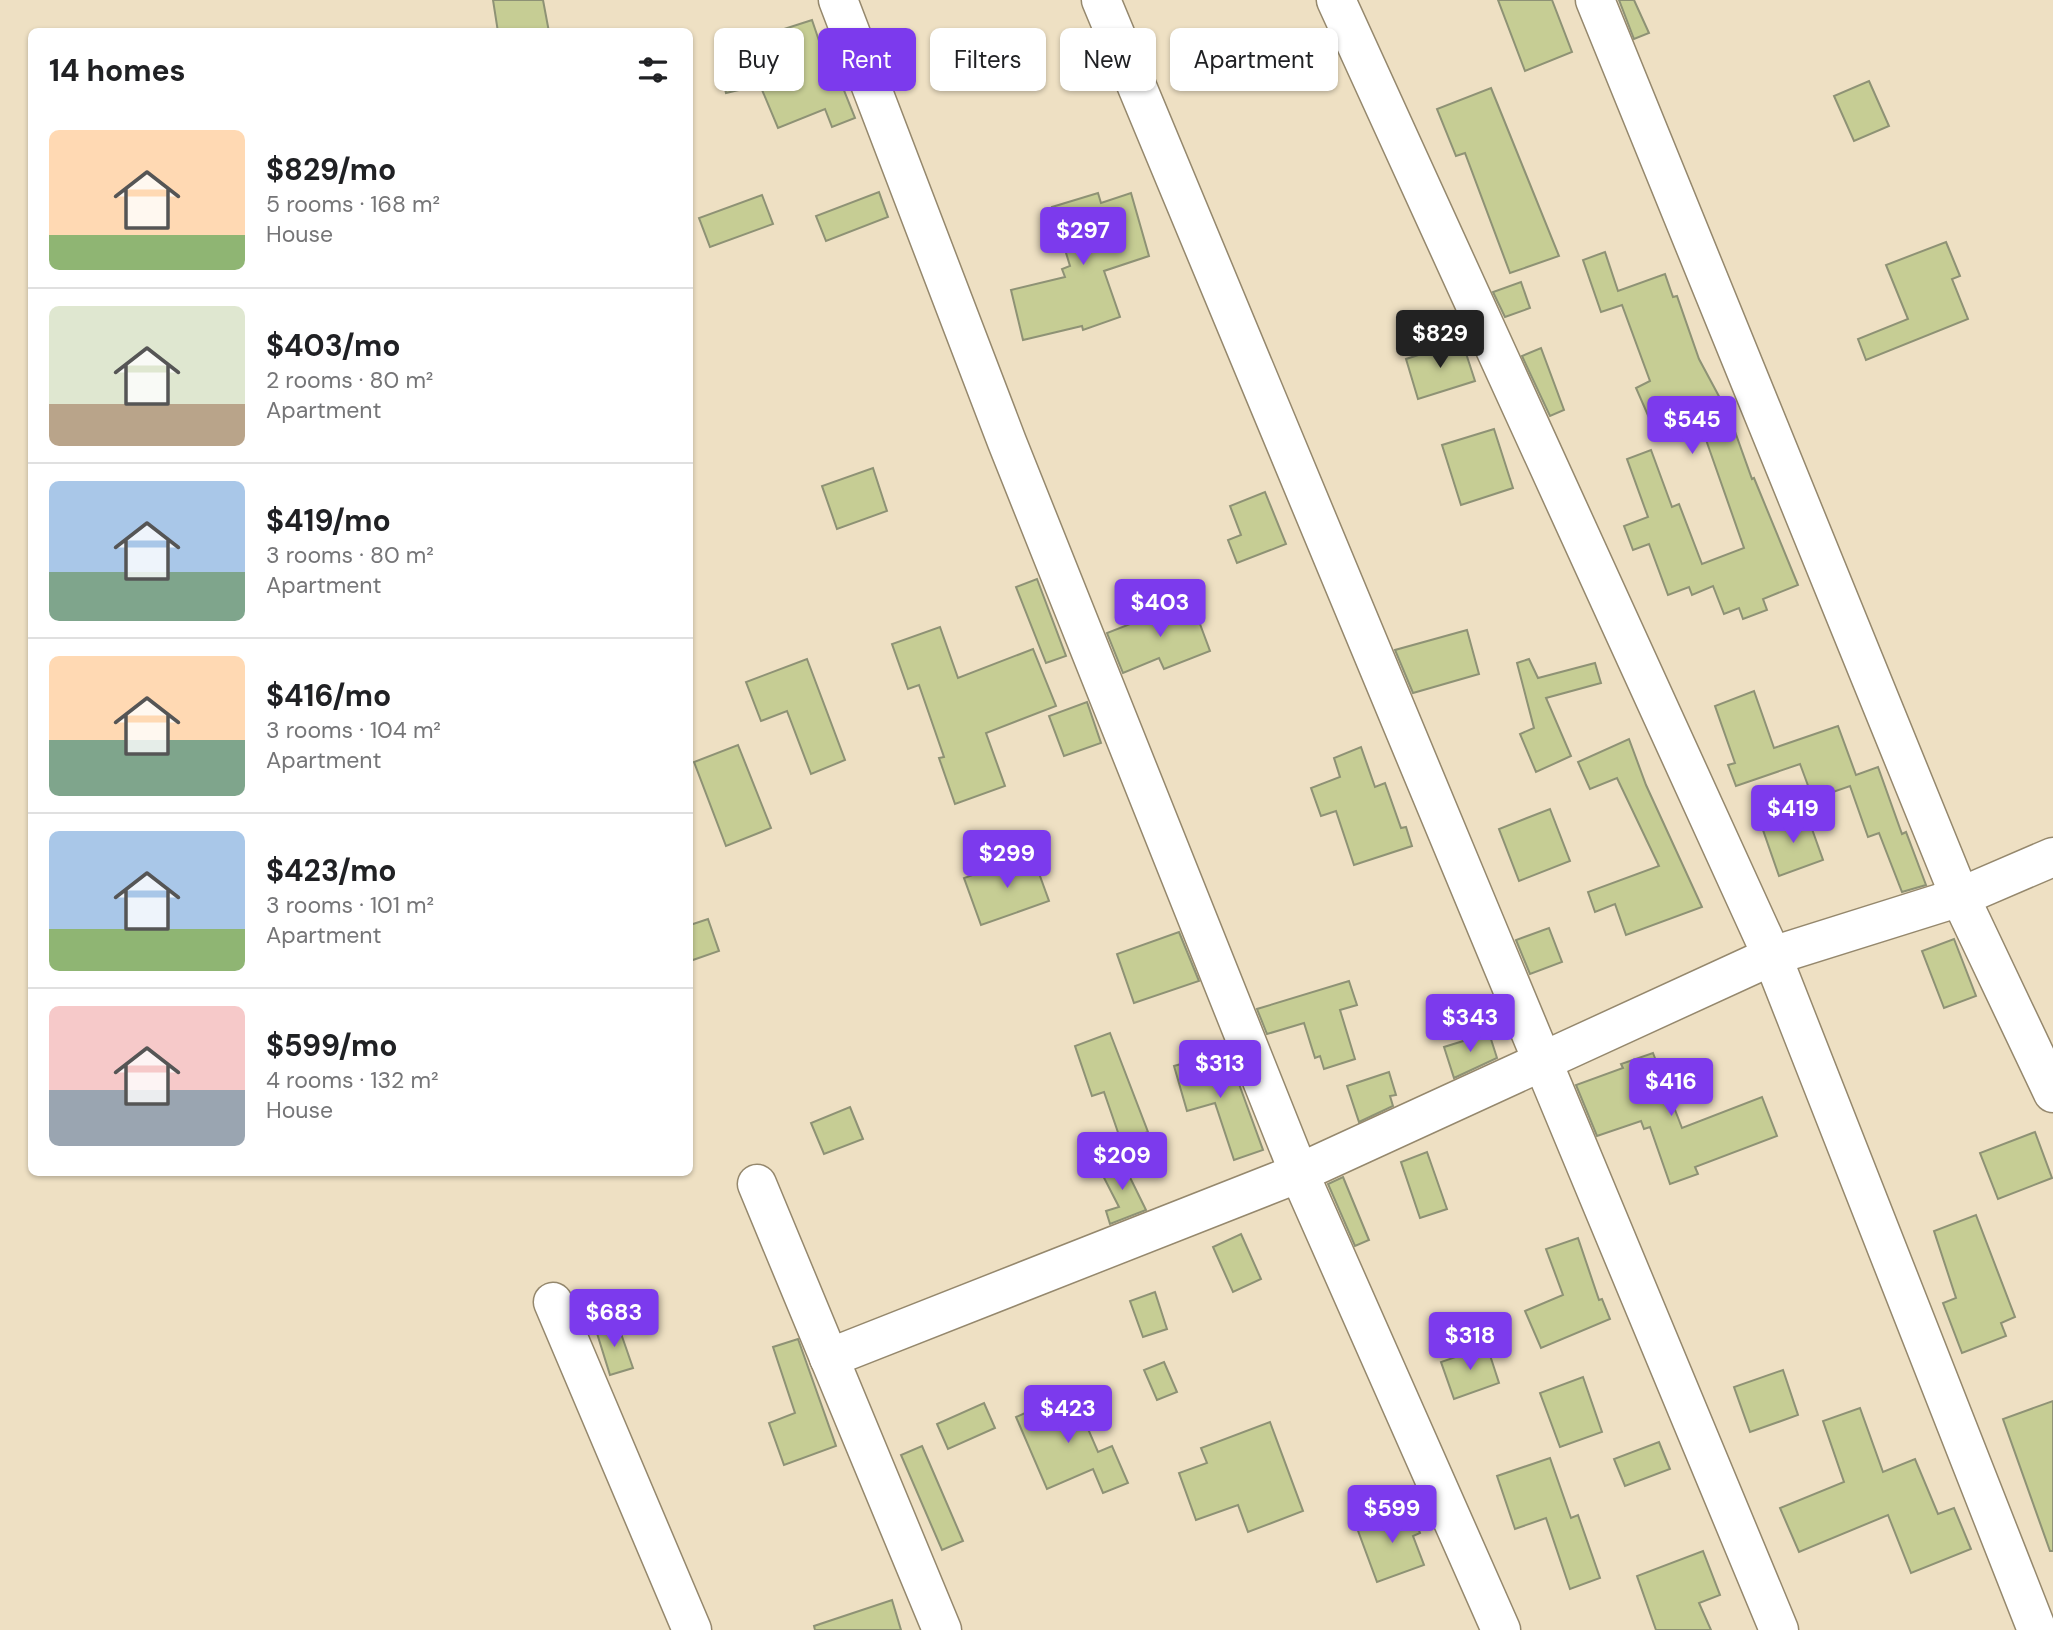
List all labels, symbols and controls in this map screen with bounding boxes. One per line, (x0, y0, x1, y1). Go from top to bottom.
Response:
chip: Buy (714, 28, 804, 91)
chip: Rent (818, 28, 916, 91)
chip: Filters (930, 28, 1046, 91)
chip: New (1060, 28, 1156, 91)
chip: Apartment (1170, 28, 1338, 91)
text: 14 homes (49, 51, 186, 90)
icon: filters (634, 51, 672, 89)
text: $829/mo (266, 150, 396, 189)
icon: home (105, 158, 189, 242)
text: 5 rooms · 168 m² (266, 189, 440, 219)
pin: $297 (1042, 208, 1124, 267)
text: $297 (1056, 215, 1110, 245)
text: House (266, 219, 333, 249)
pin: $829 (1399, 310, 1481, 370)
text: $829 (1412, 318, 1468, 348)
text: $403/mo (266, 326, 400, 365)
icon: home (105, 334, 189, 418)
text: 2 rooms · 80 m² (266, 365, 433, 395)
text: Apartment (266, 395, 381, 425)
pin: $545 (1651, 396, 1733, 456)
text: $545 (1663, 404, 1721, 434)
text: $419/mo (266, 501, 391, 540)
icon: home (105, 509, 189, 593)
text: 3 rooms · 80 m² (266, 540, 434, 570)
text: Apartment (266, 570, 381, 600)
pin: $403 (1119, 580, 1201, 639)
text: $403 (1131, 587, 1189, 617)
text: $416/mo (266, 676, 391, 715)
icon: home (105, 684, 189, 768)
text: 3 rooms · 104 m² (266, 715, 441, 745)
text: Apartment (266, 745, 381, 775)
pin: $419 (1752, 786, 1834, 845)
text: $419 (1767, 793, 1819, 823)
pin: $299 (966, 830, 1048, 890)
text: $299 (979, 838, 1035, 868)
text: $423/mo (266, 851, 397, 890)
icon: home (105, 859, 189, 943)
text: 3 rooms · 101 m² (266, 890, 434, 920)
text: Apartment (266, 920, 381, 950)
pin: $343 (1429, 995, 1511, 1054)
text: $343 (1442, 1002, 1498, 1032)
text: $599/mo (266, 1026, 397, 1065)
icon: home (105, 1034, 189, 1118)
pin: $313 (1179, 1040, 1261, 1100)
text: $313 (1195, 1048, 1245, 1078)
pin: $416 (1630, 1058, 1712, 1118)
text: 4 rooms · 132 m² (266, 1065, 438, 1095)
text: $416 (1645, 1066, 1697, 1096)
text: House (266, 1095, 333, 1125)
pin: $209 (1081, 1132, 1163, 1192)
text: $209 (1093, 1140, 1151, 1170)
pin: $683 (573, 1290, 655, 1349)
text: $683 (586, 1297, 642, 1327)
pin: $318 (1429, 1312, 1511, 1372)
text: $318 (1445, 1320, 1495, 1350)
pin: $423 (1027, 1386, 1109, 1445)
text: $423 (1040, 1393, 1096, 1423)
pin: $599 (1351, 1486, 1433, 1545)
text: $599 (1364, 1493, 1420, 1523)

